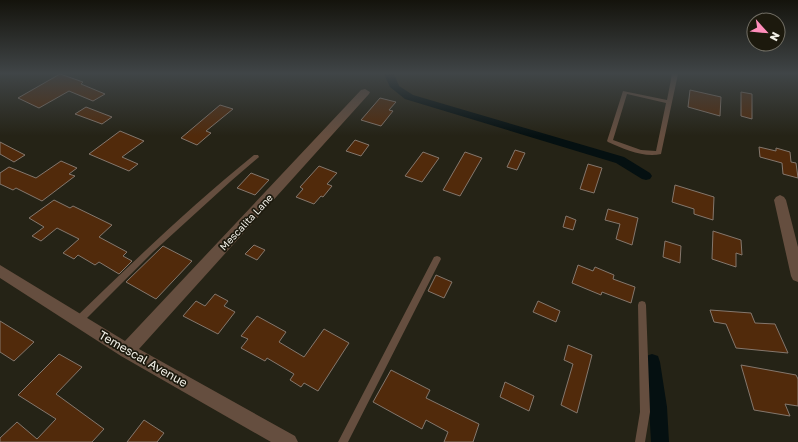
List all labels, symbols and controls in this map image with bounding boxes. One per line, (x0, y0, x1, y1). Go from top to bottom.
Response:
north arrow (746, 12, 786, 52)
text: N (768, 30, 783, 43)
street label: Mescalita Lane (217, 191, 275, 253)
street label: Temescal Avenue (96, 327, 190, 390)

